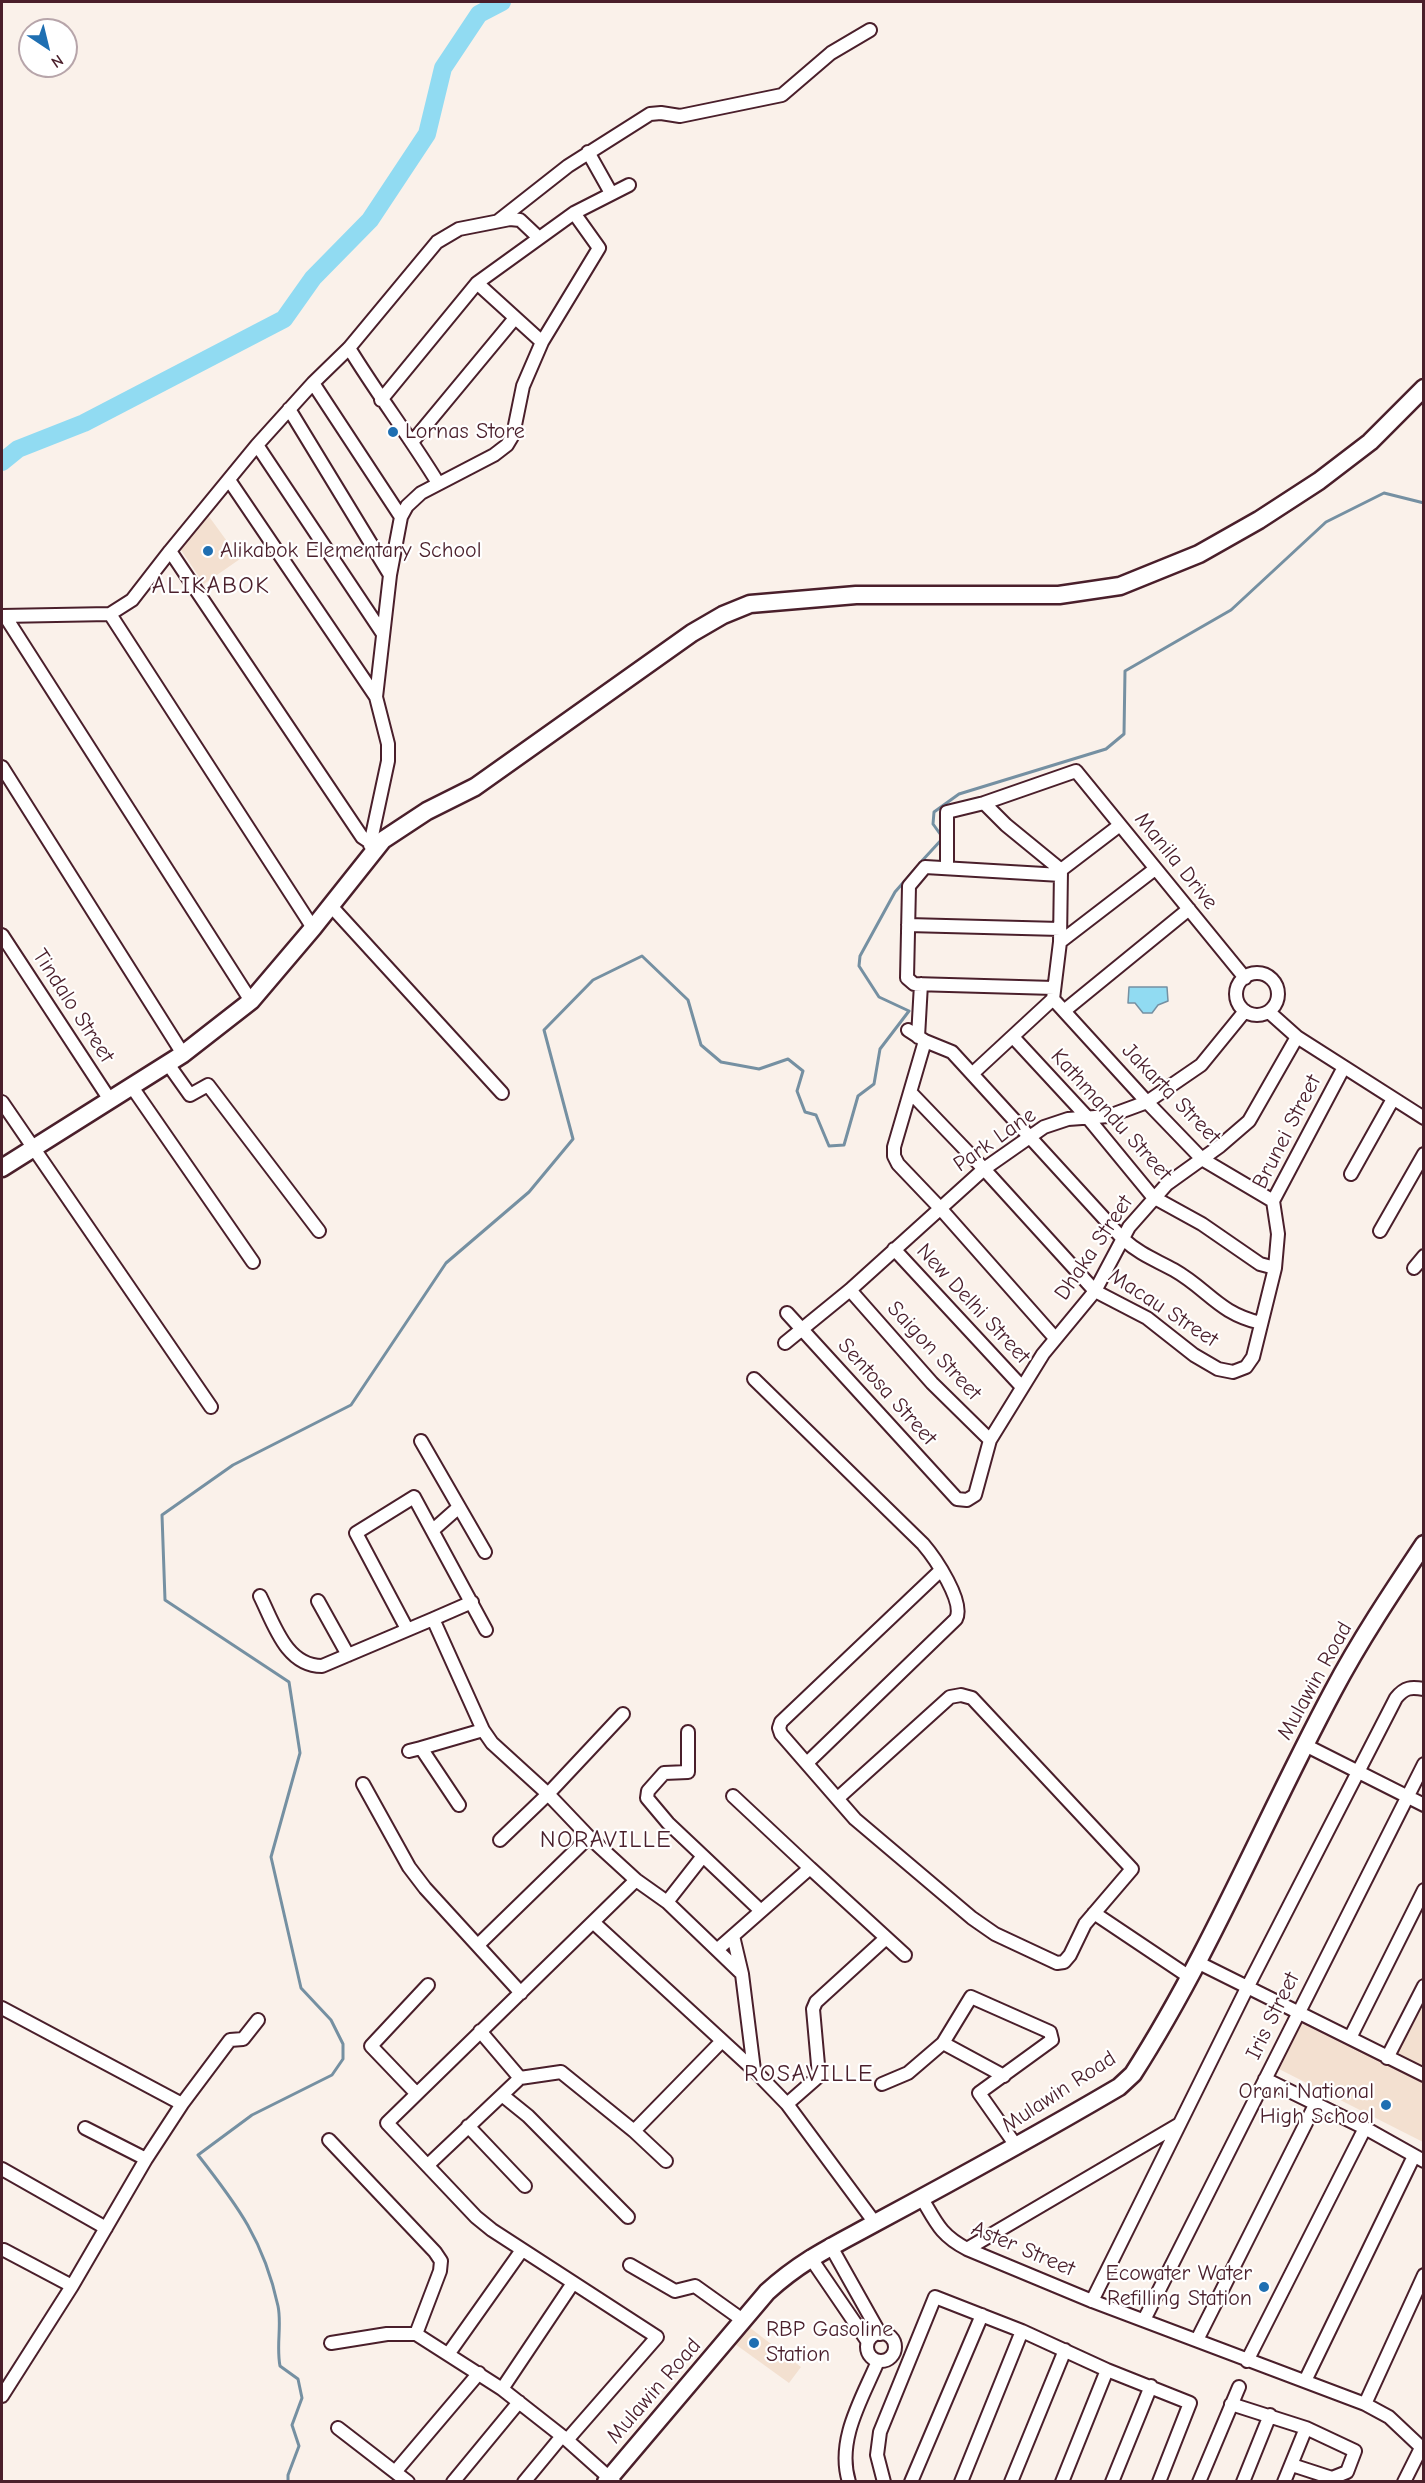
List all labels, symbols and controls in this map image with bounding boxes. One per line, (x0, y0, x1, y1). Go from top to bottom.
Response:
north arrow (18, 18, 78, 78)
text: N (48, 51, 67, 71)
place label: Lornas Store (405, 419, 525, 445)
marker: Lornas Store (386, 425, 400, 439)
place label: Alikabok Elementary School (220, 538, 482, 564)
marker: Alikabok Elementary School (201, 544, 215, 558)
district label: ALIKABOK (152, 572, 270, 600)
street label: Manila Drive (1129, 807, 1223, 915)
street label: Tindalo Street (26, 944, 120, 1068)
street label: Jakarta Street (1116, 1038, 1226, 1150)
street label: Kathmandu Street (1045, 1043, 1177, 1187)
street label: Brunei Street (1247, 1071, 1327, 1193)
street label: Park Lane (949, 1102, 1041, 1178)
street label: Dhaka Street (1049, 1190, 1139, 1306)
street label: New Delhi Street (911, 1238, 1035, 1370)
street label: Macau Street (1103, 1263, 1223, 1353)
street label: Saigon Street (881, 1296, 987, 1406)
street label: Sentosa Street (832, 1333, 942, 1451)
street label: Mulawin Road (1272, 1617, 1358, 1745)
district label: NORAVILLE (540, 1826, 672, 1854)
street label: Iris Street (1241, 1968, 1305, 2064)
street label: Mulawin Road (997, 2045, 1121, 2139)
district label: ROSAVILLE (744, 2060, 874, 2088)
place label: Orani National High School (1239, 2079, 1374, 2130)
marker: Orani National High School (1379, 2098, 1393, 2112)
street label: Aster Street (967, 2215, 1079, 2283)
place label: Ecowater Water Refilling Station (1105, 2261, 1252, 2312)
marker: Ecowater Water Refilling Station (1257, 2280, 1271, 2294)
place label: RBP Gasoline Station (766, 2317, 893, 2368)
street label: Mulawin Road (601, 2333, 707, 2449)
marker: RBP Gasoline Station (747, 2336, 761, 2350)

